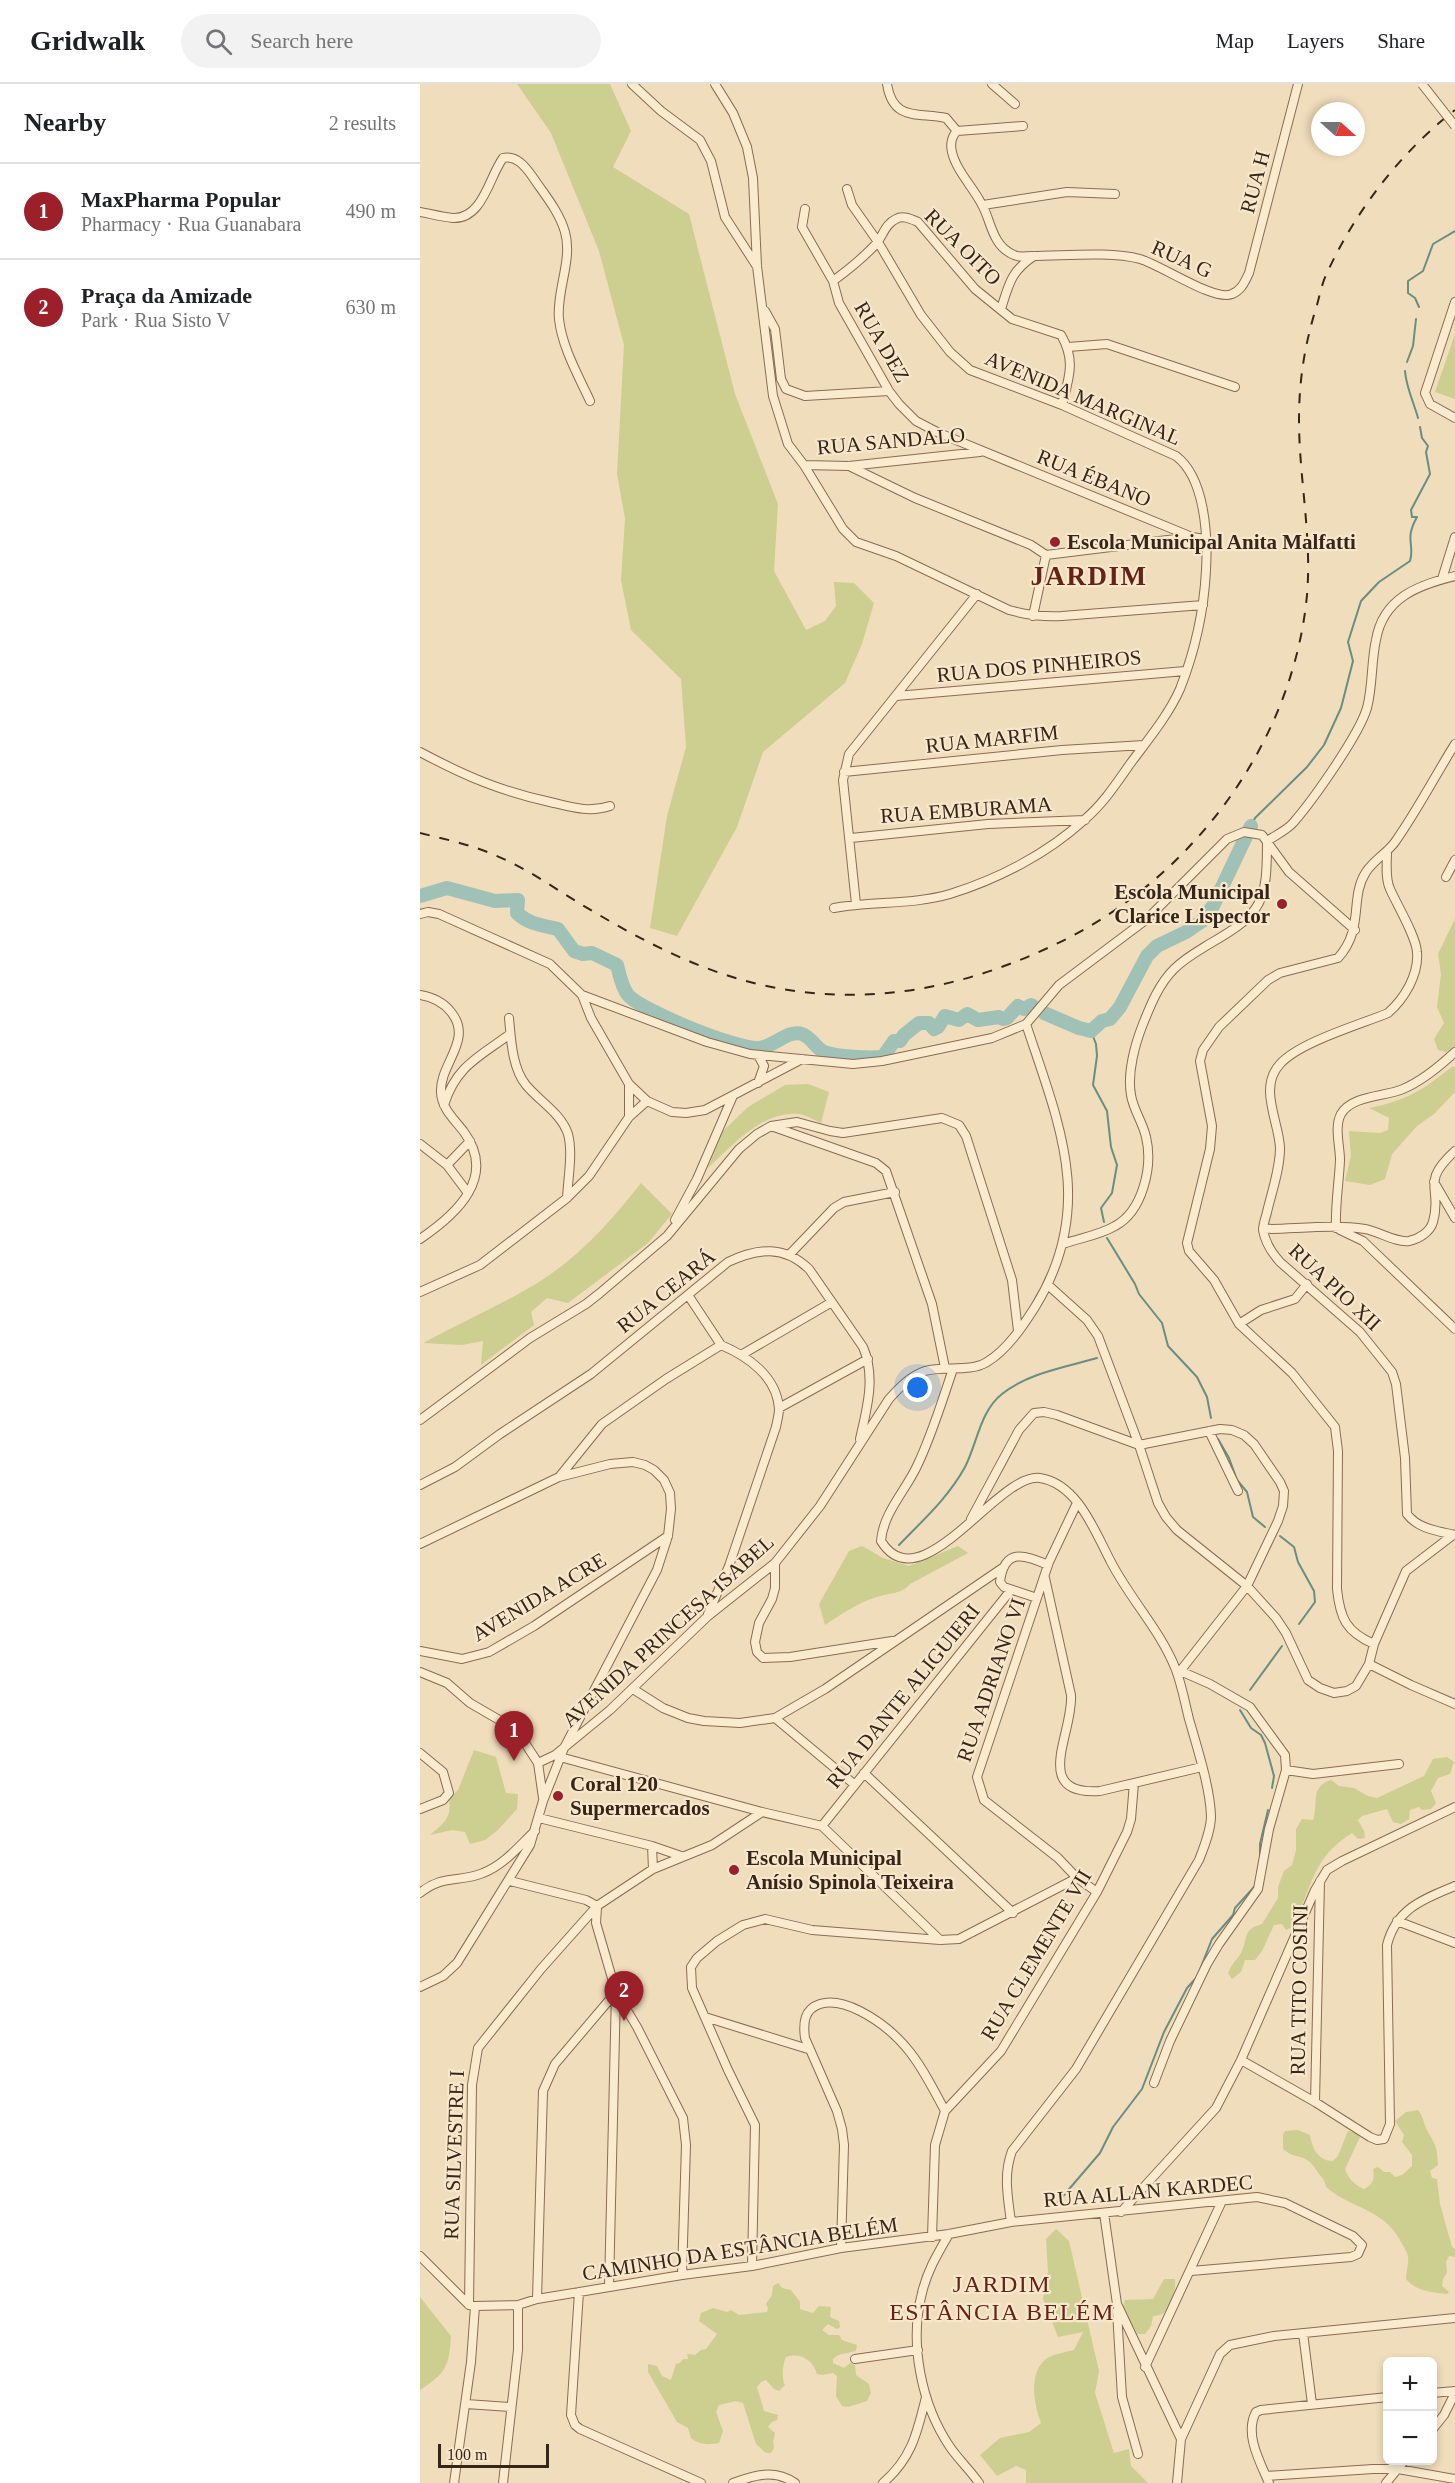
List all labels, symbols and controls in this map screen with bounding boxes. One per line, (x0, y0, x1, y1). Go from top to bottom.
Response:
search box (181, 14, 601, 68)
text: Gridwalk (30, 25, 145, 56)
icon: search (202, 25, 235, 58)
text: Search here (250, 28, 353, 53)
text: Map (1216, 29, 1254, 53)
text: Layers (1287, 29, 1344, 53)
text: Share (1377, 29, 1425, 53)
north arrow (1311, 102, 1365, 156)
text: Nearby (24, 108, 106, 137)
text: 2 results (329, 112, 396, 134)
street label: RUA H (1235, 148, 1275, 216)
text: MaxPharma Popular (81, 187, 281, 212)
text: 1 (39, 200, 49, 222)
text: 490 m (345, 200, 396, 222)
street label: RUA OITO (920, 204, 1006, 290)
text: Pharmacy · Rua Guanabara (81, 213, 301, 235)
street label: RUA G (1148, 235, 1216, 283)
text: Praça da Amizade (81, 283, 252, 308)
text: 2 (39, 296, 49, 318)
text: 630 m (345, 296, 396, 318)
street label: RUA DEZ (849, 297, 915, 387)
text: Park · Rua Sisto V (81, 309, 231, 331)
street label: AVENIDA MARGINAL (982, 346, 1184, 450)
street label: RUA SANDALO (816, 423, 966, 459)
street label: RUA ÉBANO (1034, 444, 1154, 512)
place label: Escola Municipal Anita Malfatti (1067, 530, 1356, 554)
marker: Escola Municipal Anita Malfatti (1048, 535, 1062, 549)
district label: JARDIM (1031, 561, 1148, 591)
street label: RUA DOS PINHEIROS (936, 645, 1142, 687)
street label: RUA MARFIM (924, 720, 1060, 758)
street label: RUA EMBURAMA (879, 792, 1054, 828)
place label: Escola Municipal Clarice Lispector (1114, 880, 1270, 928)
marker: Escola Municipal Clarice Lispector (1275, 897, 1289, 911)
street label: RUA PIO XII (1284, 1238, 1386, 1336)
street label: RUA CEARÁ (612, 1244, 721, 1338)
your location (903, 1373, 932, 1402)
street label: AVENIDA PRINCESA ISABEL (557, 1530, 779, 1732)
street label: AVENIDA ACRE (468, 1548, 610, 1646)
street label: RUA ADRIANO VI (952, 1595, 1030, 1765)
street label: RUA DANTE ALIGUIERI (821, 1599, 985, 1793)
pin: 1 (494, 1712, 533, 1761)
place label: Coral 120 Supermercados (570, 1772, 710, 1820)
marker: Coral 120 Supermercados (551, 1789, 565, 1803)
place label: Escola Municipal Anísio Spinola Teixeira (746, 1846, 954, 1894)
marker: Escola Municipal Anísio Spinola Teixeira (727, 1863, 741, 1877)
street label: RUA CLEMENTE VII (976, 1865, 1096, 2045)
street label: RUA TITO COSINI (1286, 1904, 1312, 2076)
pin: 2 (604, 1972, 644, 2021)
street label: RUA SILVESTRE I (439, 2070, 469, 2240)
street label: RUA ALLAN KARDEC (1042, 2170, 1254, 2212)
street label: CAMINHO DA ESTÂNCIA BELÉM (581, 2212, 900, 2286)
district label: JARDIM ESTÂNCIA BELÉM (889, 2271, 1115, 2325)
map controls (1383, 2357, 1437, 2465)
button: + (1383, 2357, 1437, 2411)
button: − (1383, 2411, 1437, 2465)
scale bar (438, 2441, 549, 2468)
text: 100 m (447, 2446, 487, 2463)

